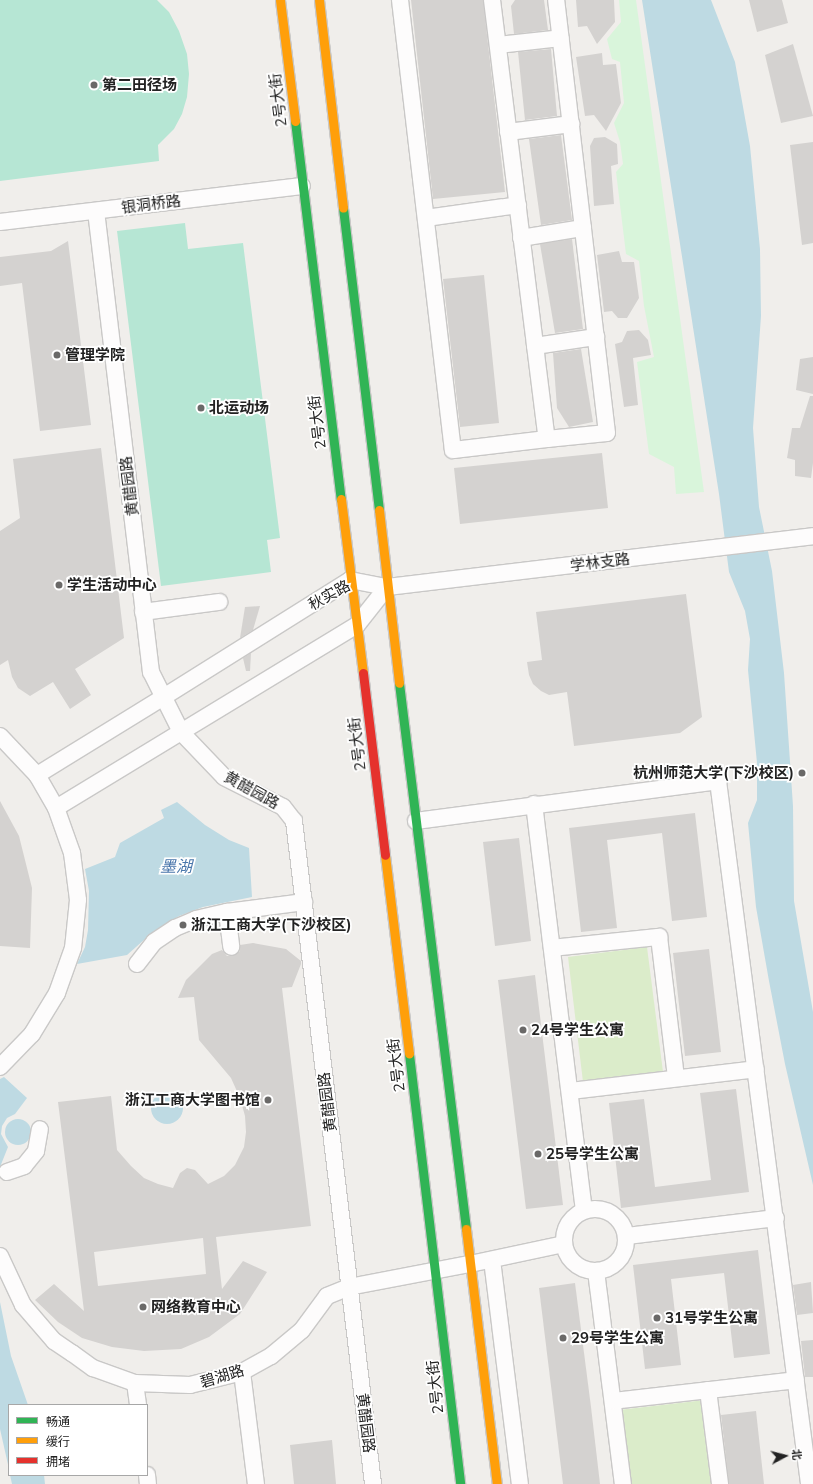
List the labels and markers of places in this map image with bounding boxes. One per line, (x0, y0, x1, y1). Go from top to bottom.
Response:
place label: 第二田径场 (102, 76, 177, 94)
marker: 第二田径场 (89, 80, 99, 90)
place label: 管理学院 (65, 346, 125, 364)
marker: 管理学院 (52, 350, 62, 360)
place label: 北运动场 (209, 399, 269, 417)
marker: 北运动场 (196, 403, 206, 413)
place label: 学生活动中心 (67, 576, 157, 594)
marker: 学生活动中心 (54, 580, 64, 590)
place label: 杭州师范大学(下沙校区) (633, 764, 794, 782)
marker: 杭州师范大学(下沙校区) (797, 768, 807, 778)
place label: 浙江工商大学(下沙校区) (191, 916, 352, 934)
marker: 浙江工商大学(下沙校区) (178, 920, 188, 930)
place label: 24号学生公寓 (531, 1021, 624, 1039)
marker: 24号学生公寓 (518, 1025, 528, 1035)
place label: 浙江工商大学图书馆 (125, 1091, 260, 1109)
marker: 浙江工商大学图书馆 (263, 1095, 273, 1105)
place label: 25号学生公寓 (546, 1145, 639, 1163)
marker: 25号学生公寓 (533, 1149, 543, 1159)
place label: 网络教育中心 (151, 1298, 241, 1316)
marker: 网络教育中心 (138, 1302, 148, 1312)
place label: 31号学生公寓 (665, 1309, 758, 1327)
marker: 31号学生公寓 (652, 1313, 662, 1323)
place label: 29号学生公寓 (571, 1329, 664, 1347)
marker: 29号学生公寓 (558, 1333, 568, 1343)

